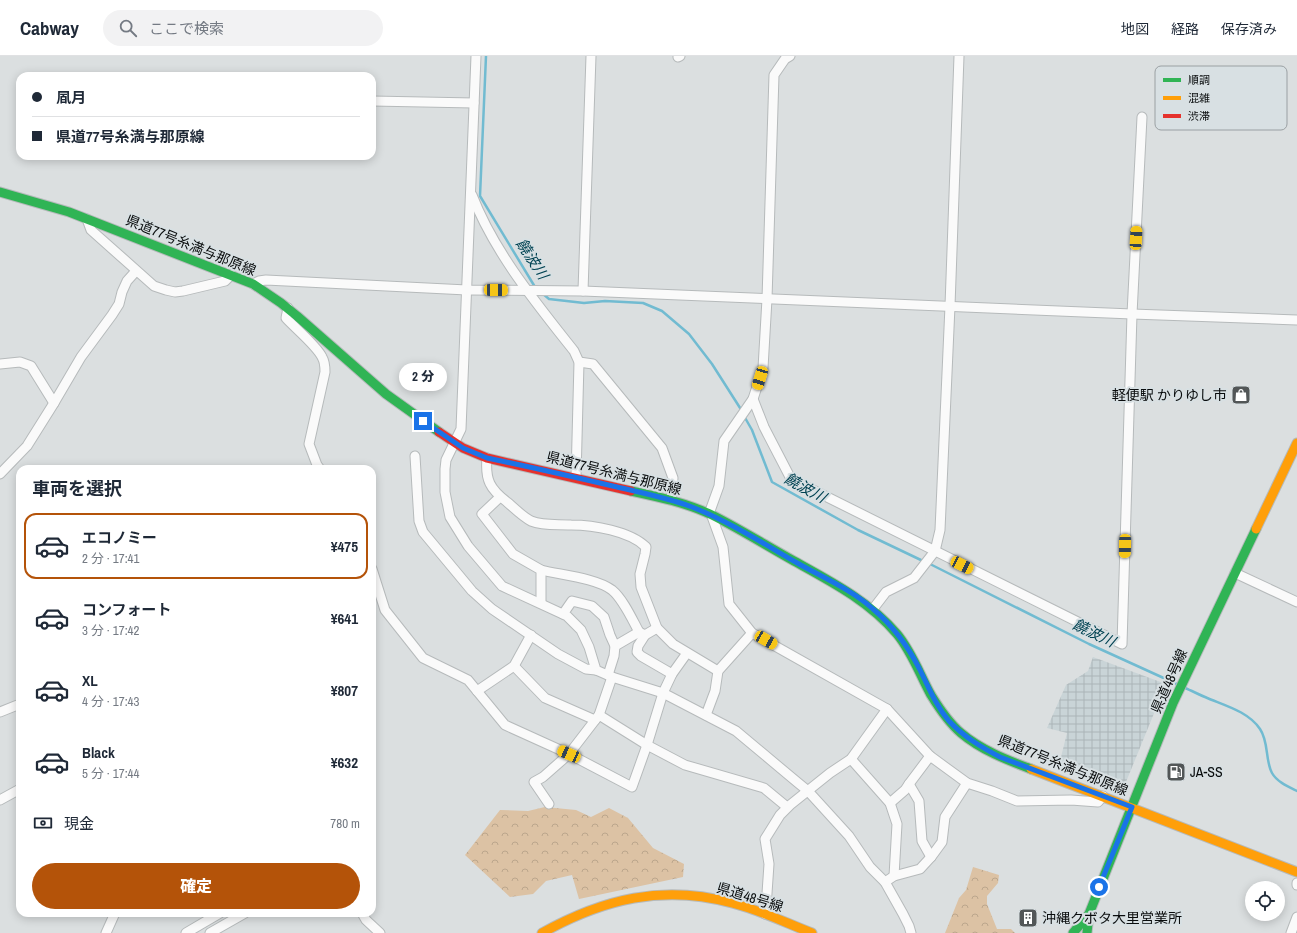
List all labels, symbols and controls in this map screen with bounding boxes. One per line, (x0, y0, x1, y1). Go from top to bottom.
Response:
search box (103, 10, 383, 46)
text: Cabway (20, 15, 79, 41)
icon: search (117, 17, 139, 39)
text: ここで検索 (149, 18, 224, 39)
text: 地図 (1121, 20, 1149, 38)
text: 経路 (1171, 20, 1199, 38)
text: 保存済み (1221, 20, 1277, 38)
legend (1155, 66, 1287, 130)
text: 順調 (1188, 73, 1210, 87)
text: 凮月 (56, 87, 86, 108)
text: 混雑 (1188, 91, 1210, 105)
text: 渋滞 (1188, 109, 1210, 123)
text: 県道77号糸満与那原線 (56, 126, 205, 147)
street label: 県道77号糸満与那原線 (123, 211, 259, 279)
car (1129, 226, 1143, 250)
water label: 饒波川 (511, 234, 555, 285)
car (484, 284, 508, 296)
callout: 2 分 (399, 363, 447, 391)
car (751, 365, 769, 391)
text: 2 分 (412, 368, 434, 385)
shop icon: 軽便駅 かりゆし市 (1230, 384, 1252, 406)
place label: 軽便駅 かりゆし市 (1112, 386, 1227, 404)
route end (414, 412, 432, 430)
street label: 県道77号糸満与那原線 (544, 447, 684, 499)
water label: 饒波川 (780, 467, 832, 509)
text: 車両を選択 (32, 476, 122, 501)
text: エコノミー (82, 527, 157, 548)
icon: car (34, 528, 70, 564)
car (1119, 534, 1131, 558)
text: ¥475 (331, 536, 358, 557)
text: 2 分 · 17:41 (82, 550, 139, 567)
car (949, 554, 975, 576)
text: コンフォート (82, 599, 172, 620)
icon: car (34, 600, 70, 636)
text: ¥641 (331, 608, 358, 629)
water label: 饒波川 (1069, 613, 1121, 653)
text: 3 分 · 17:42 (82, 622, 139, 639)
car (753, 629, 779, 651)
street label: 県道48号線 (1147, 646, 1191, 716)
text: XL (82, 670, 98, 691)
icon: car (34, 672, 70, 708)
text: ¥807 (331, 680, 358, 701)
text: 4 分 · 17:43 (82, 693, 139, 710)
street label: 県道77号糸満与那原線 (995, 731, 1131, 799)
text: Black (82, 742, 115, 763)
icon: car (34, 744, 70, 780)
car (556, 744, 582, 764)
text: ¥632 (331, 752, 358, 773)
fuel station icon: JA-SS (1165, 761, 1187, 783)
place label: JA-SS (1190, 763, 1223, 781)
text: 5 分 · 17:44 (82, 765, 139, 782)
icon: cash (32, 812, 54, 834)
text: 現金 (64, 813, 94, 834)
text: 780 m (330, 815, 360, 832)
button: 確定 (32, 863, 360, 909)
street label: 県道48号線 (714, 878, 786, 916)
route start (1090, 878, 1108, 896)
map controls (1245, 881, 1285, 921)
button: locate (1245, 881, 1285, 921)
building icon: 沖縄クボタ大里営業所 (1017, 907, 1039, 929)
place label: 沖縄クボタ大里営業所 (1042, 909, 1182, 927)

